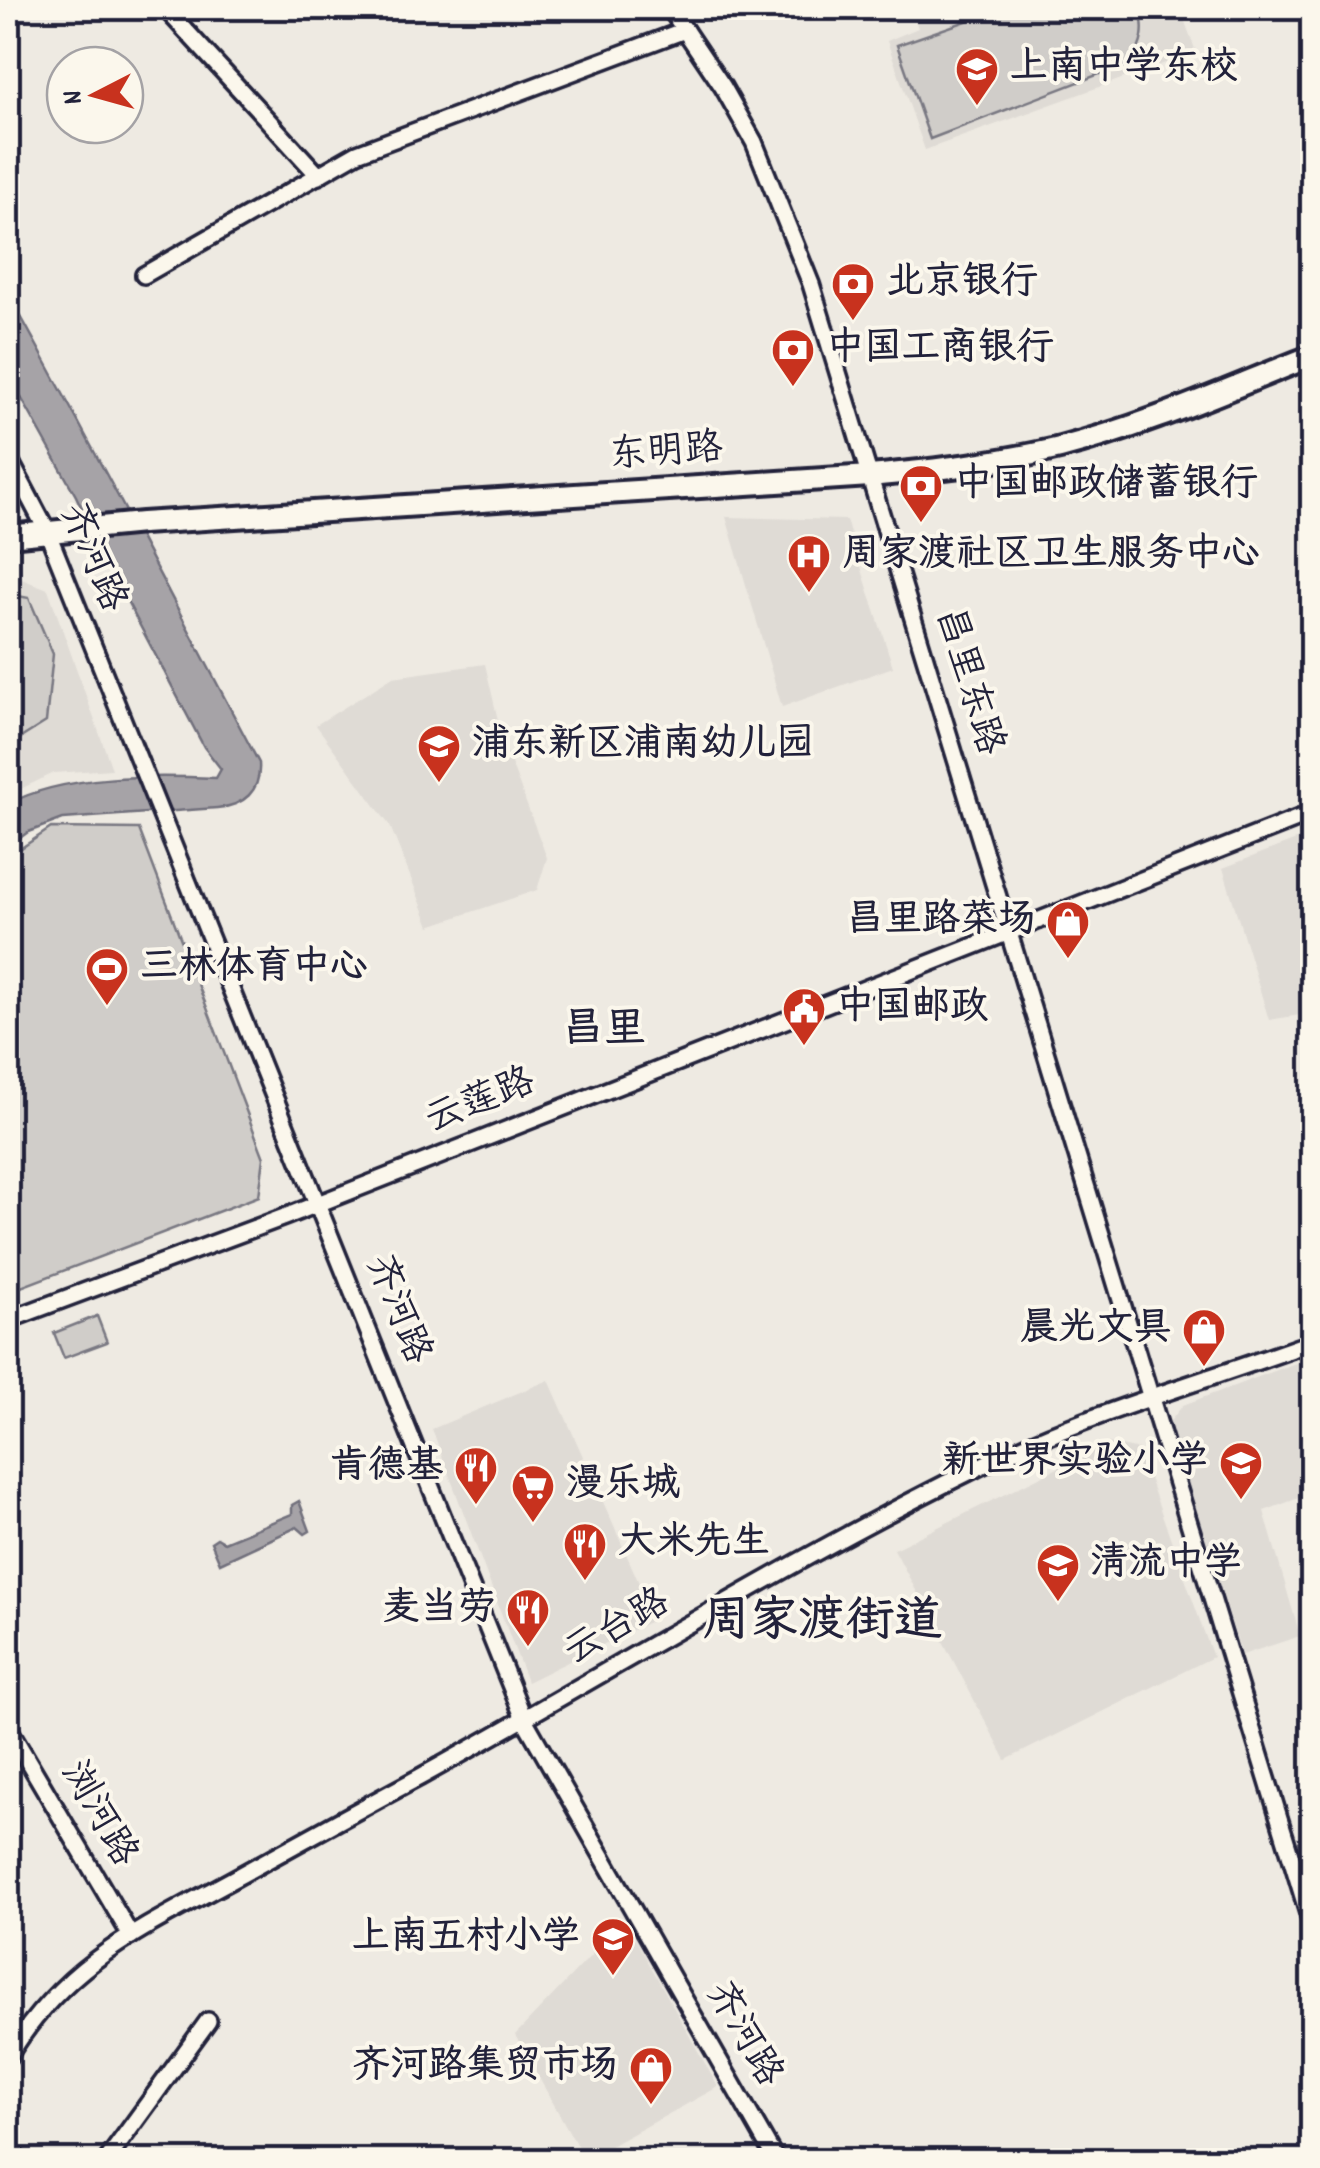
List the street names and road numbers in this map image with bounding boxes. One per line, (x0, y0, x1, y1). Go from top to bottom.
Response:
street label: 东明路 (607, 423, 725, 485)
street label: 齐河路 (43, 495, 139, 621)
street label: 昌里东路 (918, 601, 1016, 763)
street label: 云莲路 (418, 1056, 544, 1150)
street label: 齐河路 (349, 1247, 443, 1373)
street label: 云台路 (555, 1577, 681, 1681)
street label: 浏河路 (45, 1752, 149, 1878)
street label: 齐河路 (690, 1972, 794, 2098)

